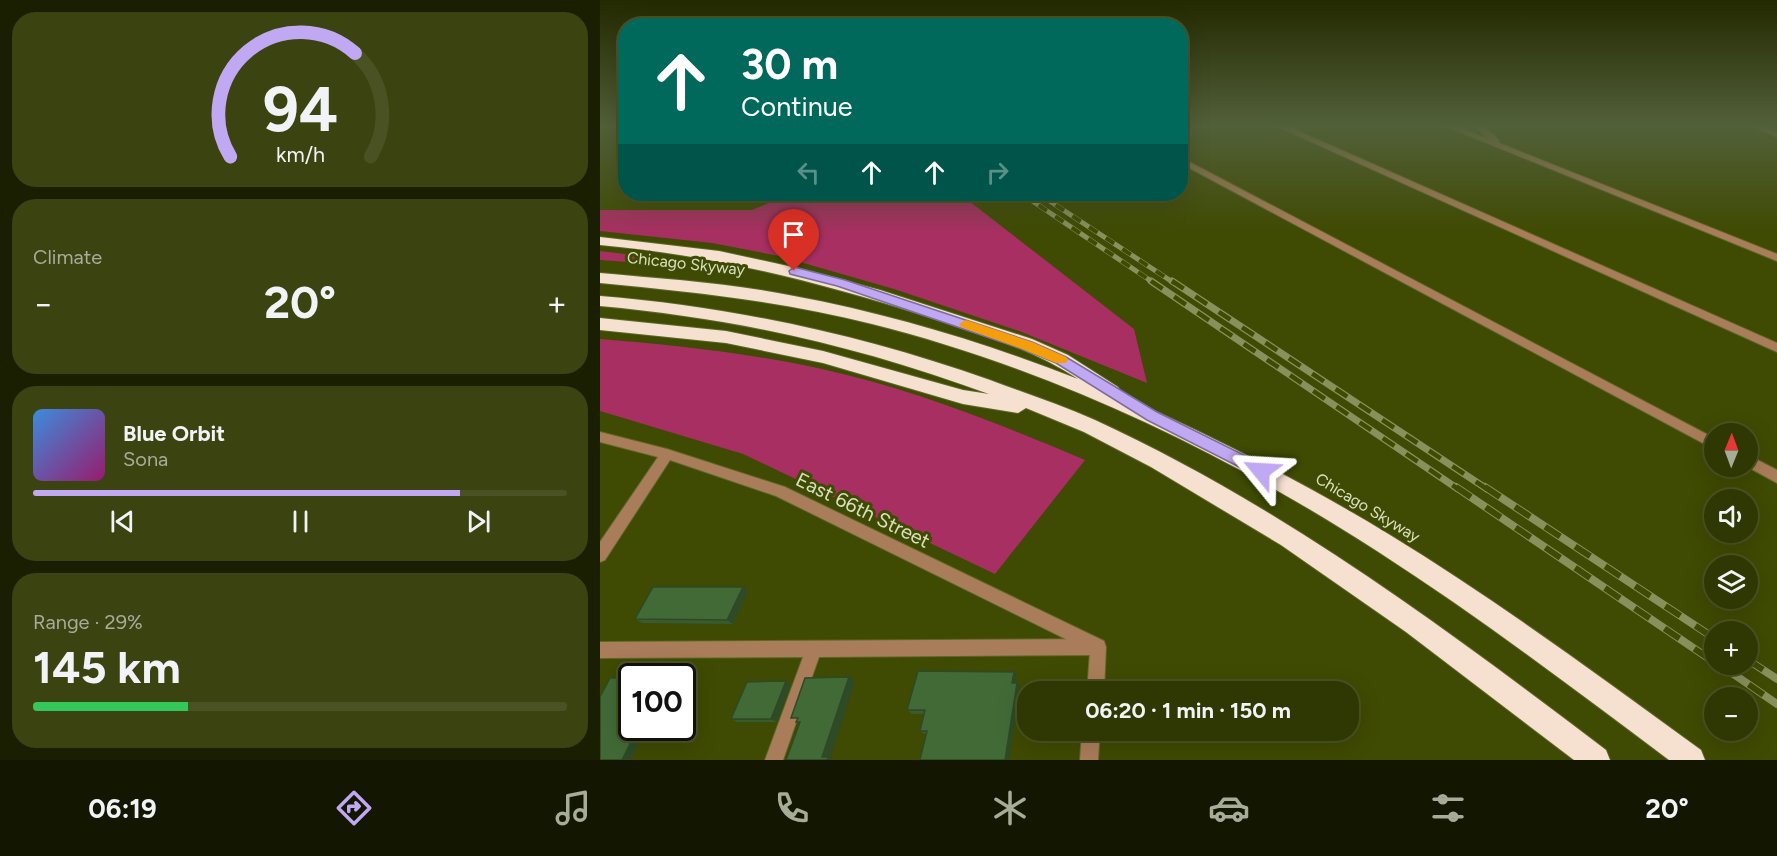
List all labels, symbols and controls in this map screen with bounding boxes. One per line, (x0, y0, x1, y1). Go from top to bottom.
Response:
text: 30 m (741, 39, 838, 90)
icon: ahead (642, 42, 720, 120)
text: 94 (262, 72, 338, 147)
text: Continue (741, 90, 853, 123)
text: km/h (276, 142, 324, 167)
icon: left (792, 156, 825, 189)
icon: ahead (855, 156, 888, 189)
icon: ahead (918, 156, 951, 189)
icon: right (981, 156, 1014, 189)
pin (768, 209, 819, 271)
icon: arrive (777, 218, 810, 251)
text: Climate (33, 245, 102, 269)
street label: Chicago Skyway (626, 248, 746, 279)
text: 20° (264, 275, 336, 329)
text: − (33, 284, 54, 323)
text: + (546, 284, 567, 323)
text: Blue Orbit (123, 420, 225, 447)
north arrow (1704, 423, 1758, 477)
map controls (1704, 423, 1758, 741)
position arrow (1229, 439, 1293, 503)
text: Sona (123, 447, 168, 471)
street label: East 66th Street (792, 467, 934, 553)
street label: Chicago Skyway (1312, 469, 1424, 546)
button: sound (1704, 489, 1758, 543)
icon: previous (106, 505, 139, 538)
icon: pause (284, 505, 317, 538)
icon: next (462, 505, 495, 538)
button: layers (1704, 555, 1758, 609)
text: Range · 29% (33, 610, 143, 634)
button: + (1704, 621, 1758, 675)
text: 145 km (33, 640, 181, 694)
speed limit sign: 100 (618, 663, 696, 741)
button: − (1704, 687, 1758, 741)
text: 06:20 · 1 min · 150 m (1085, 697, 1291, 724)
icon: directions (333, 787, 375, 829)
icon: music (552, 787, 594, 829)
icon: phone (771, 787, 813, 829)
icon: climate (989, 787, 1031, 829)
icon: car (1208, 787, 1250, 829)
icon: filters (1427, 787, 1469, 829)
text: 06:19 (88, 792, 157, 825)
text: 20° (1645, 792, 1689, 825)

